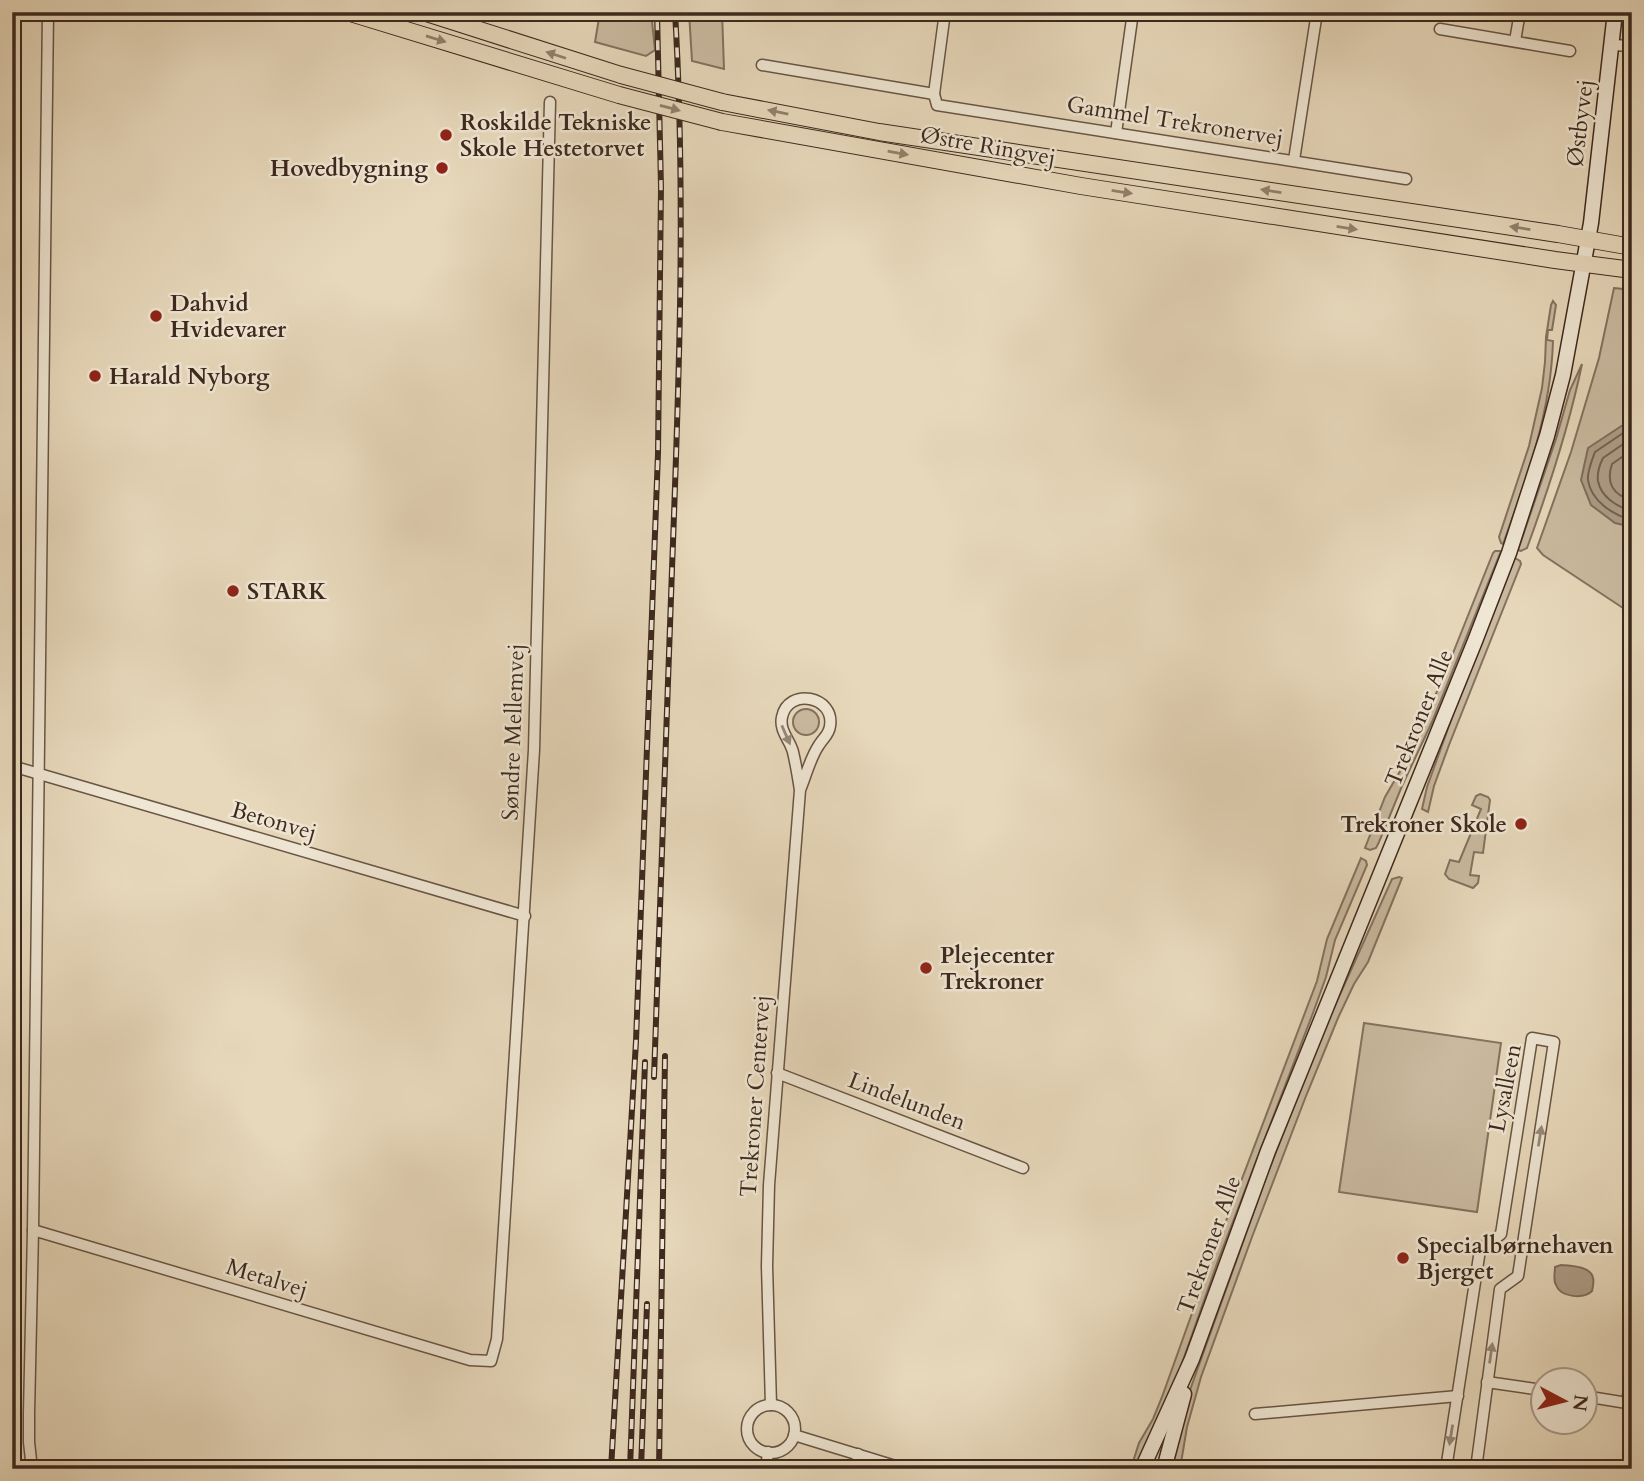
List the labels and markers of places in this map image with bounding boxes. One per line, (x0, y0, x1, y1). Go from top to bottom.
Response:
place label: Roskilde Tekniske Skole Hestetorvet (460, 107, 652, 164)
marker: Roskilde Tekniske Skole Hestetorvet (438, 127, 454, 143)
place label: Hovedbygning (270, 153, 428, 184)
marker: Hovedbygning (434, 160, 450, 176)
place label: Dahvid Hvidevarer (170, 288, 287, 345)
marker: Dahvid Hvidevarer (148, 308, 164, 324)
place label: Harald Nyborg (109, 361, 270, 392)
marker: Harald Nyborg (87, 368, 103, 384)
place label: STARK (247, 576, 327, 607)
marker: STARK (225, 583, 241, 599)
place label: Trekroner Skole (1340, 809, 1507, 840)
marker: Trekroner Skole (1513, 816, 1529, 832)
place label: Plejecenter Trekroner (940, 940, 1055, 997)
marker: Plejecenter Trekroner (918, 960, 934, 976)
place label: Specialbørnehaven Bjerget (1417, 1230, 1614, 1287)
marker: Specialbørnehaven Bjerget (1395, 1250, 1411, 1266)

